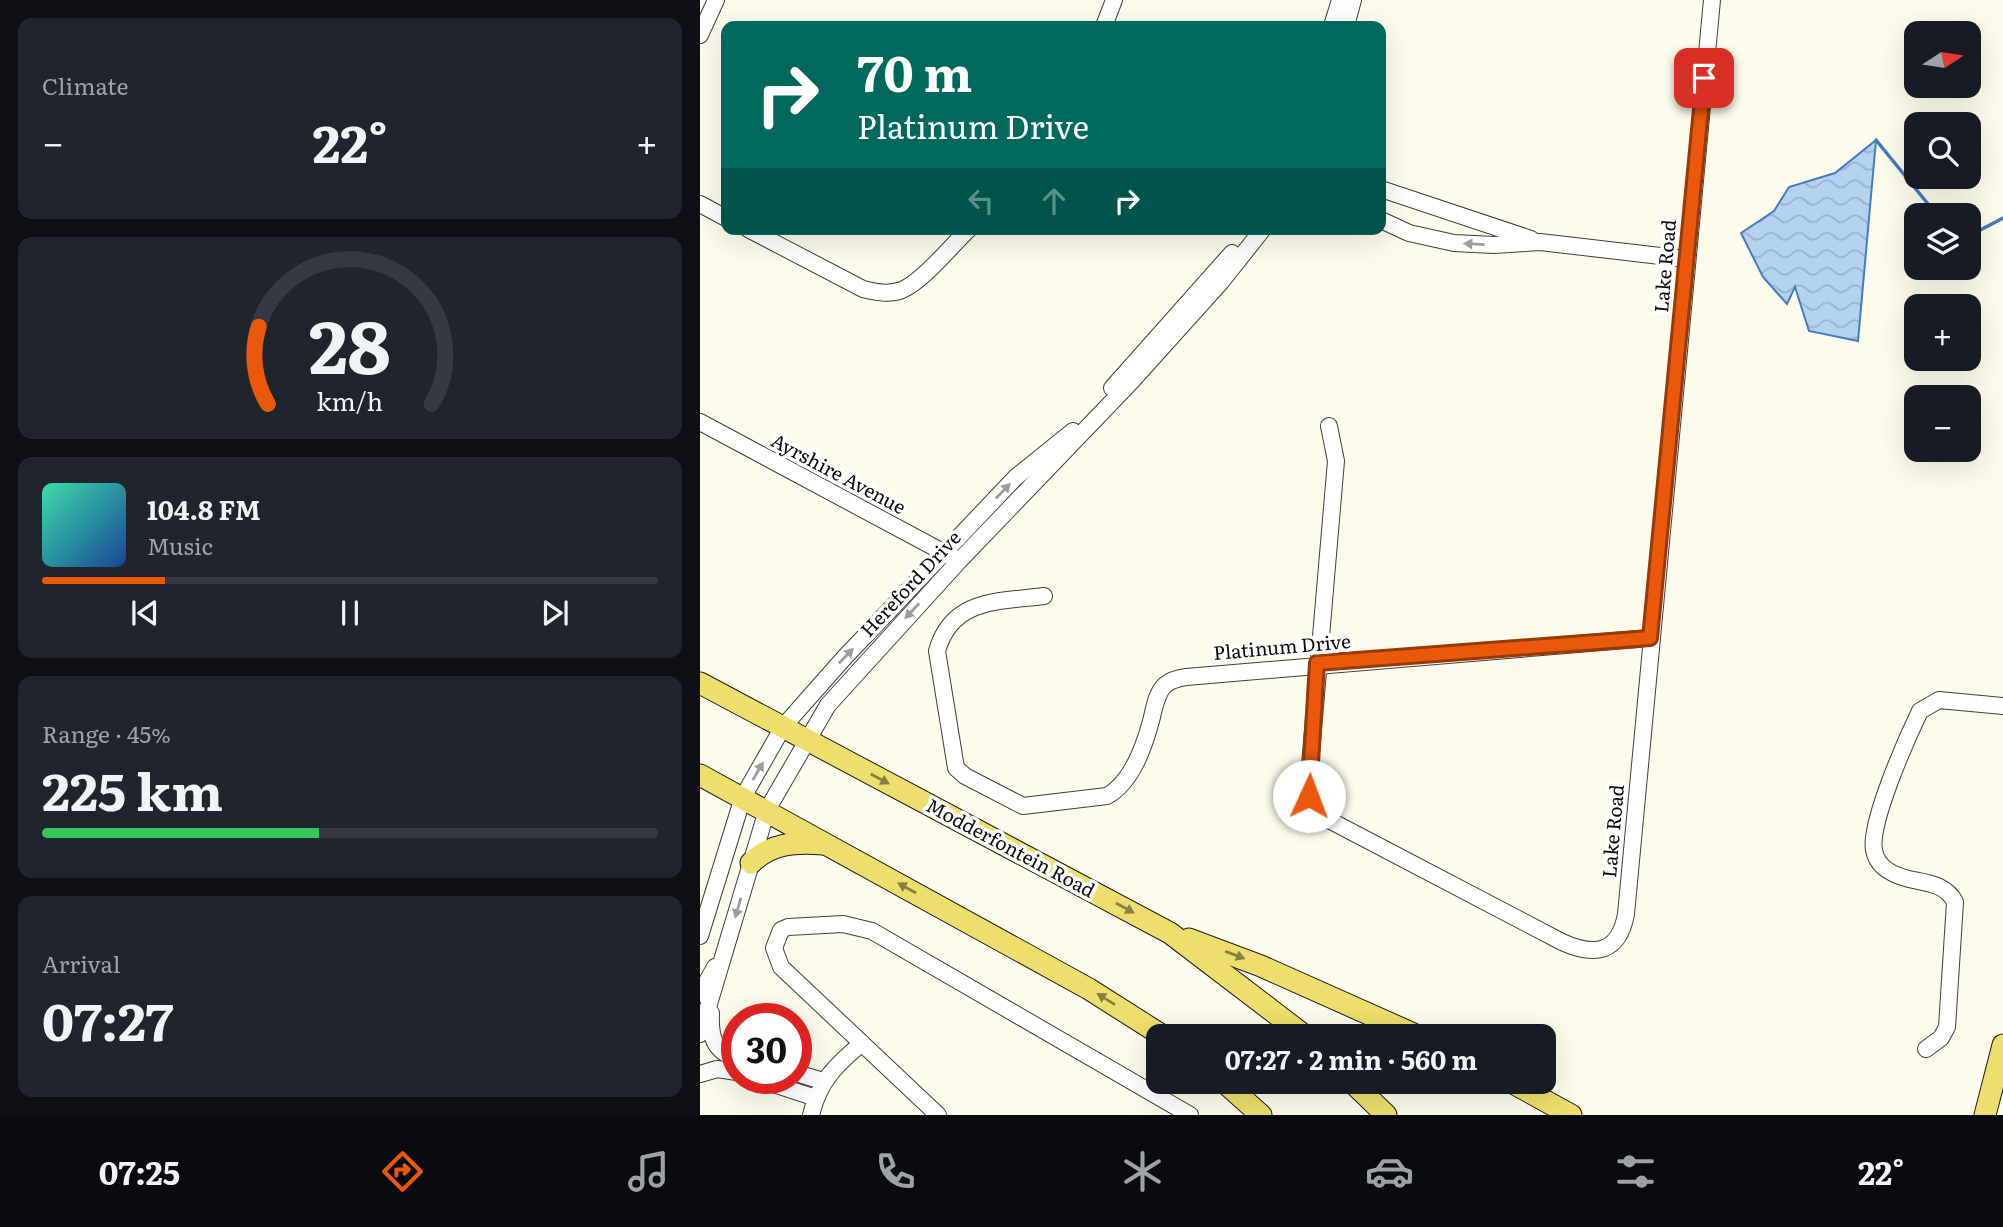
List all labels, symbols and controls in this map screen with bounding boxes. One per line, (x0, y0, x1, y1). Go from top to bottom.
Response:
north arrow (1904, 21, 1981, 98)
map controls (1904, 21, 1981, 462)
text: 70 m (857, 34, 972, 107)
pin (1674, 48, 1734, 108)
icon: right (742, 49, 833, 140)
icon: arrive (1685, 59, 1723, 97)
text: Climate (42, 68, 128, 102)
text: Platinum Drive (857, 101, 1089, 149)
text: 22° (312, 102, 388, 179)
text: − (42, 112, 64, 169)
text: + (636, 112, 658, 169)
button: search (1904, 112, 1981, 189)
icon: left (962, 182, 1000, 220)
icon: ahead (1035, 182, 1073, 220)
icon: right (1108, 182, 1146, 220)
button: layers (1904, 203, 1981, 280)
street label: Lake Road (1646, 218, 1682, 314)
one-way arrow (1463, 238, 1485, 249)
text: 28 (309, 289, 391, 397)
button: + (1904, 294, 1981, 371)
text: km/h (317, 382, 383, 419)
button: − (1904, 385, 1981, 462)
street label: Ayrshire Avenue (767, 426, 911, 520)
one-way arrow (995, 483, 1011, 500)
text: 104.8 FM (147, 489, 261, 528)
street label: Hereford Drive (853, 524, 967, 642)
text: Music (147, 528, 213, 562)
icon: previous (126, 594, 164, 632)
icon: pause (331, 594, 369, 632)
icon: next (536, 594, 574, 632)
one-way arrow (905, 602, 921, 619)
street label: Platinum Drive (1212, 626, 1352, 666)
one-way arrow (838, 647, 855, 664)
text: Range · 45% (42, 716, 171, 750)
text: 225 km (42, 750, 223, 827)
position arrow (1272, 759, 1346, 833)
one-way arrow (752, 761, 764, 780)
one-way arrow (870, 773, 890, 785)
street label: Lake Road (1594, 783, 1630, 879)
street label: Modderfontein Road (922, 791, 1101, 904)
one-way arrow (898, 882, 917, 894)
one-way arrow (732, 897, 743, 919)
one-way arrow (1115, 902, 1134, 914)
text: Arrival (42, 946, 121, 980)
one-way arrow (1224, 950, 1245, 961)
text: 07:27 (42, 980, 173, 1057)
one-way arrow (1096, 993, 1115, 1006)
speed limit sign: 30 (721, 1003, 812, 1094)
text: 07:27 · 2 min · 560 m (1225, 1039, 1477, 1078)
text: 07:25 (99, 1147, 180, 1195)
icon: directions (378, 1147, 427, 1196)
icon: music (624, 1147, 673, 1196)
icon: phone (871, 1147, 920, 1196)
icon: climate (1118, 1147, 1167, 1196)
icon: car (1365, 1147, 1414, 1196)
icon: filters (1611, 1147, 1660, 1196)
text: 22° (1858, 1147, 1904, 1195)

